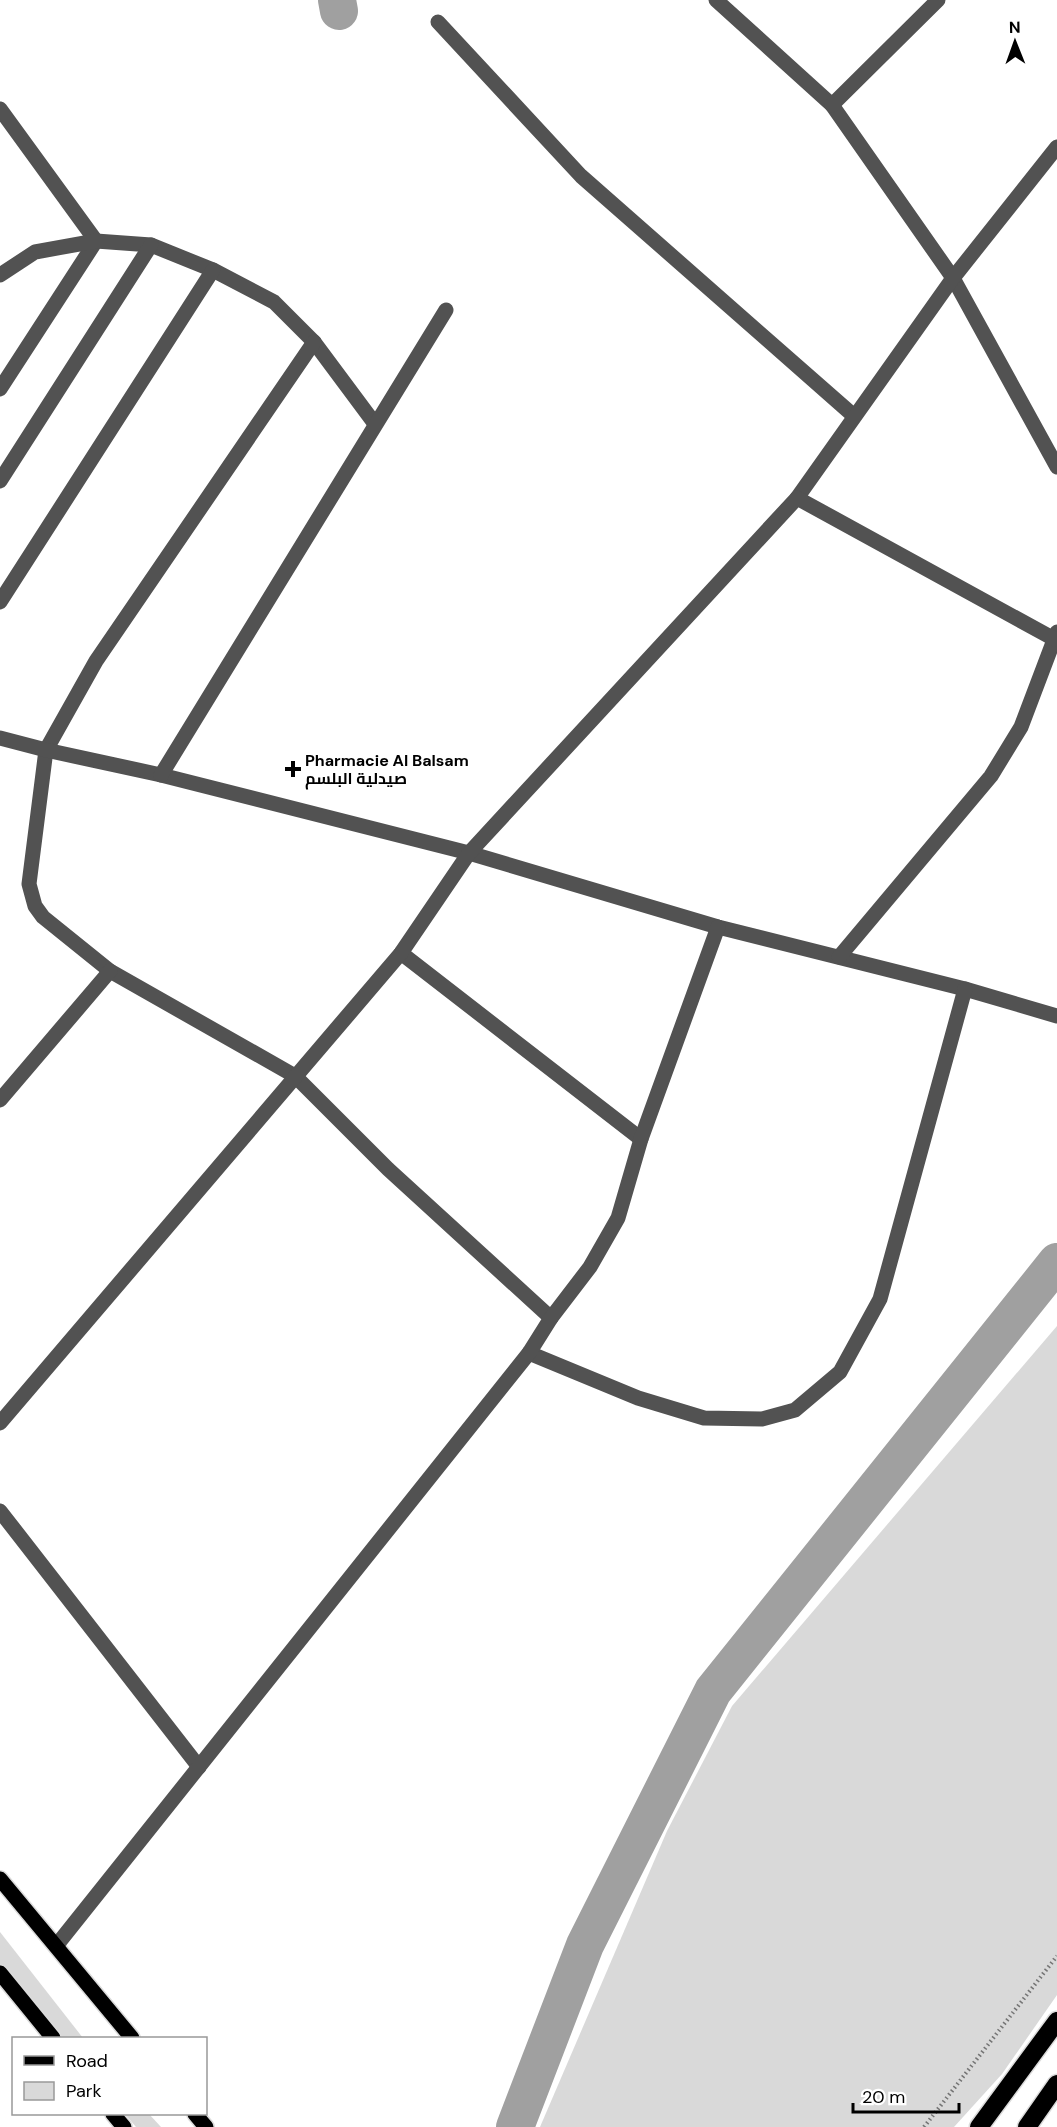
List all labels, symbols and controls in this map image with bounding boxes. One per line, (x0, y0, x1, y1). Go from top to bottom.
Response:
north arrow (985, 12, 1045, 72)
text: N (1009, 17, 1021, 38)
place label: Pharmacie Al Balsam صيدلية البلسم (305, 750, 469, 790)
marker: Pharmacie Al Balsam صيدلية البلسم (286, 762, 300, 776)
legend (12, 2037, 207, 2115)
text: Road (66, 2049, 108, 2073)
scale bar (853, 2076, 960, 2114)
text: Park (66, 2079, 102, 2103)
text: 20 m (862, 2085, 905, 2109)

